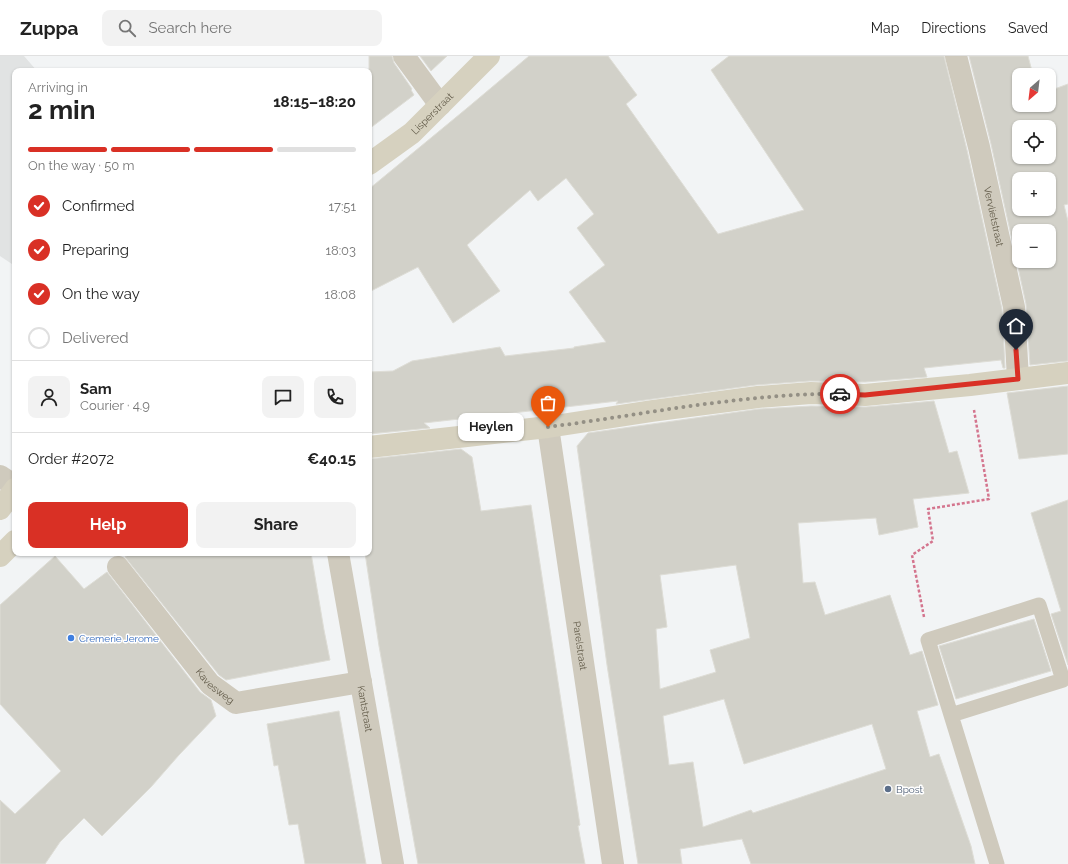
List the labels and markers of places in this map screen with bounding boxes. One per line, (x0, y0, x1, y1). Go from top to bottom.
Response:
pin (999, 309, 1033, 350)
pin (531, 386, 565, 427)
callout: Heylen (458, 413, 524, 441)
marker: Cremerie Jerome (66, 633, 76, 643)
place label: Cremerie Jerome (79, 633, 159, 644)
marker: Bpost (883, 784, 893, 794)
place label: Bpost (896, 784, 924, 795)

